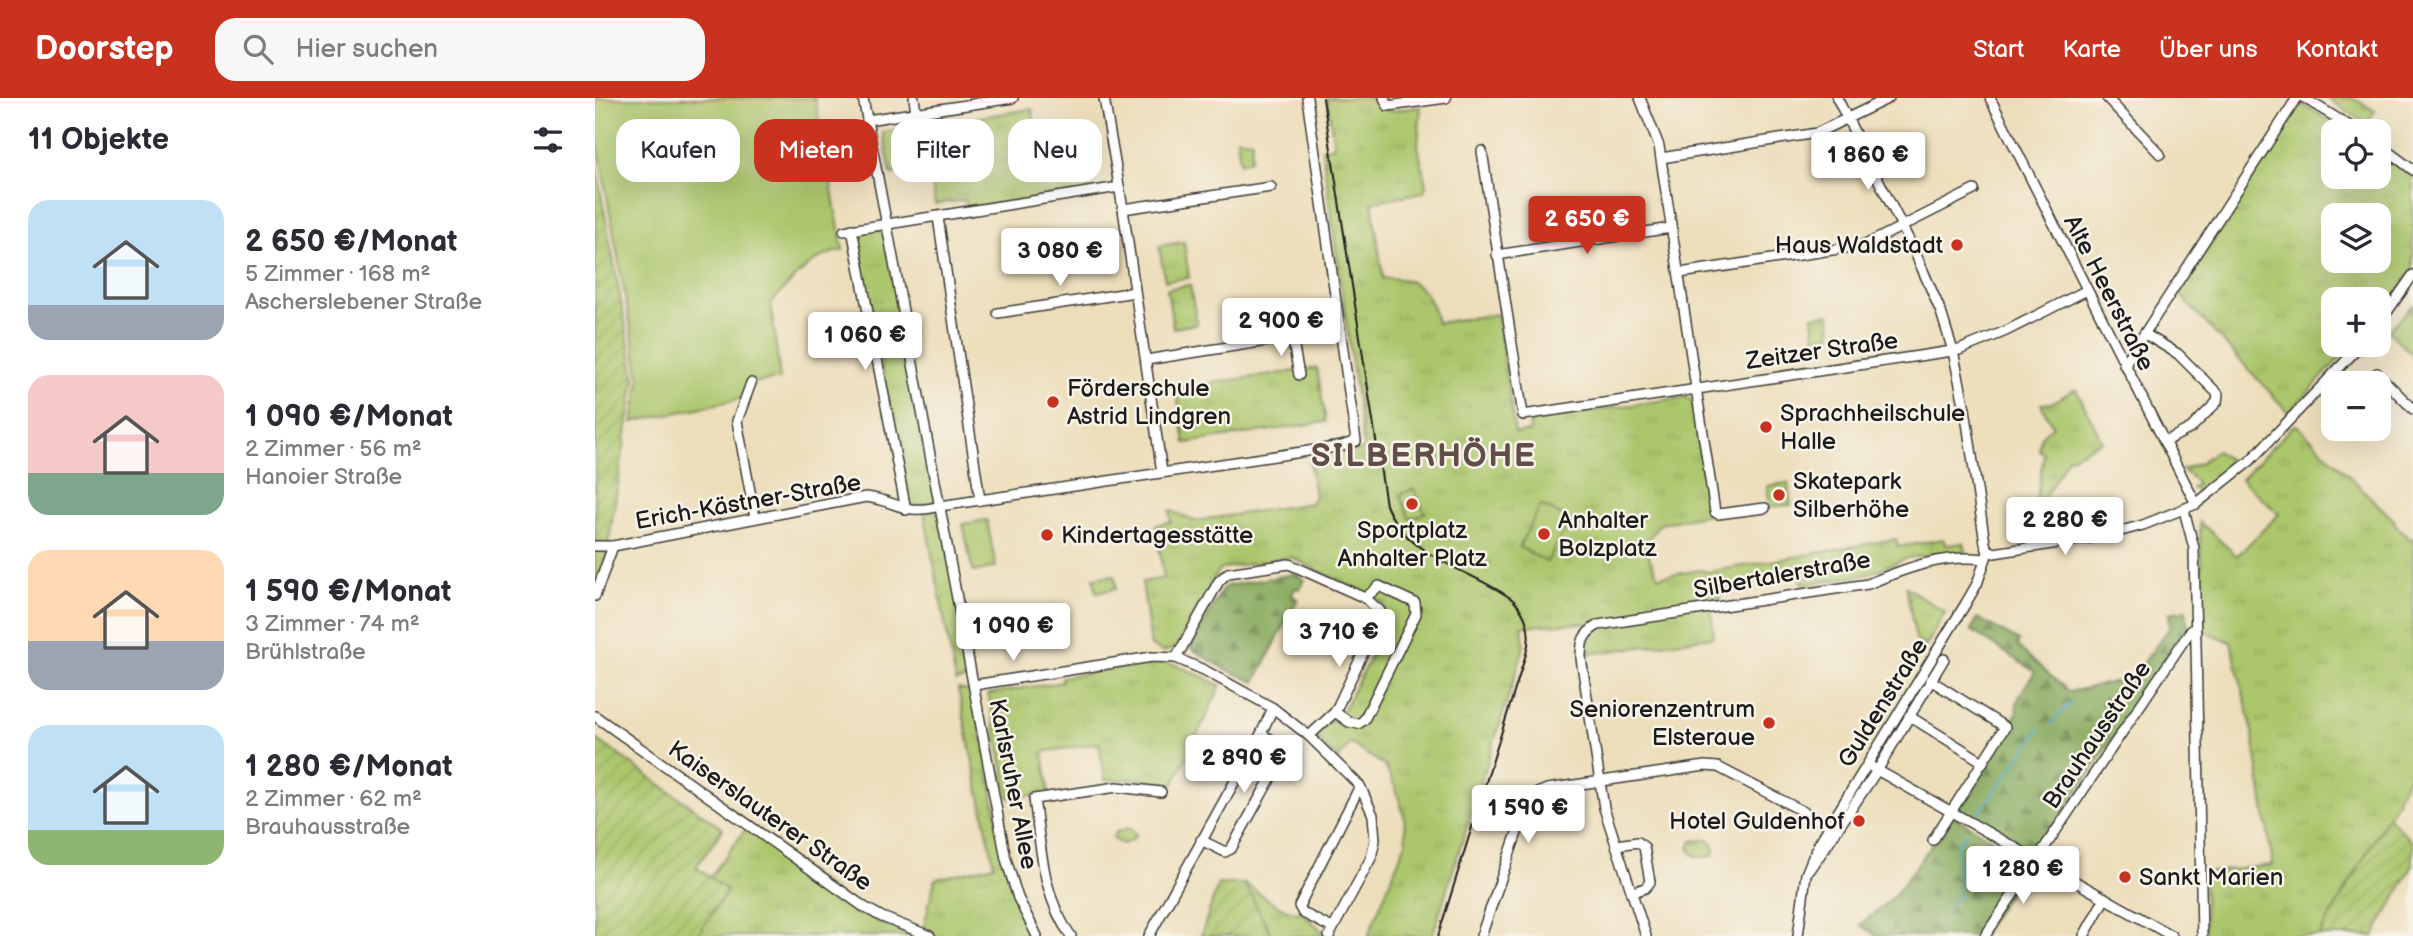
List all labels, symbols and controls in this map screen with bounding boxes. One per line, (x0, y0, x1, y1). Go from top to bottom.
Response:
search box (215, 18, 705, 81)
text: Doorstep (35, 29, 173, 69)
icon: search (239, 30, 277, 68)
text: Hier suchen (295, 34, 438, 65)
text: Start (1973, 35, 2024, 64)
text: Karte (2062, 35, 2121, 64)
text: Über uns (2159, 35, 2258, 64)
text: Kontakt (2296, 35, 2378, 64)
chip: Kaufen (616, 119, 740, 182)
chip: Mieten (754, 119, 877, 182)
chip: Filter (891, 119, 994, 182)
chip: Neu (1008, 119, 1102, 182)
map controls (2321, 119, 2391, 441)
button: locate (2321, 119, 2391, 189)
icon: filters (529, 121, 567, 159)
text: 11 Objekte (28, 122, 169, 158)
pin: 1 860 € (1803, 132, 1933, 192)
text: 1 860 € (1827, 141, 1909, 169)
pin: 2 650 € (1522, 197, 1652, 256)
button: layers (2321, 203, 2391, 273)
text: 2 650 € (1544, 205, 1630, 233)
street label: Alte Heerstraße (2057, 210, 2161, 376)
text: 2 650 €/Monat (245, 224, 457, 260)
icon: home (84, 228, 168, 312)
pin: 3 080 € (995, 228, 1125, 288)
place label: Haus Waldstadt (1775, 231, 1944, 260)
text: 3 080 € (1017, 237, 1103, 265)
marker: Haus Waldstadt (1949, 237, 1965, 253)
text: 5 Zimmer · 168 m² (245, 260, 430, 288)
button: + (2321, 287, 2391, 357)
text: Ascherslebener Straße (245, 288, 482, 316)
pin: 2 900 € (1216, 299, 1346, 358)
text: 2 900 € (1238, 307, 1324, 335)
pin: 1 060 € (800, 313, 930, 372)
text: 1 060 € (824, 321, 906, 349)
street label: Zeitzer Straße (1743, 326, 1900, 376)
button: − (2321, 371, 2391, 441)
place label: Förderschule Astrid Lindgren (1067, 374, 1231, 431)
marker: Förderschule Astrid Lindgren (1045, 394, 1061, 410)
text: 1 090 €/Monat (245, 399, 453, 435)
place label: Sprachheilschule Halle (1780, 399, 1965, 456)
icon: home (84, 403, 168, 487)
marker: Sprachheilschule Halle (1758, 419, 1774, 435)
text: 2 Zimmer · 56 m² (245, 435, 422, 463)
district label: SILBERHÖHE (1311, 436, 1537, 476)
text: Hanoier Straße (245, 463, 402, 491)
place label: Skatepark Silberhöhe (1793, 467, 1909, 524)
street label: Erich-Kästner-Straße (633, 468, 863, 536)
marker: Skatepark Silberhöhe (1771, 487, 1787, 503)
marker: Sportplatz Anhalter Platz (1404, 496, 1420, 512)
pin: 2 280 € (2000, 498, 2130, 557)
place label: Anhalter Bolzplatz (1558, 506, 1657, 563)
text: 2 280 € (2022, 506, 2108, 534)
place label: Sportplatz Anhalter Platz (1337, 516, 1487, 573)
place label: Kindertagesstätte (1061, 521, 1253, 550)
marker: Anhalter Bolzplatz (1536, 526, 1552, 542)
marker: Kindertagesstätte (1039, 527, 1055, 543)
street label: Silbertalerstraße (1691, 545, 1873, 605)
text: 1 590 €/Monat (245, 574, 451, 610)
icon: home (84, 578, 168, 662)
pin: 1 090 € (948, 603, 1078, 663)
text: 3 Zimmer · 74 m² (245, 610, 420, 638)
pin: 3 710 € (1274, 610, 1404, 669)
text: 1 090 € (972, 612, 1054, 640)
text: 3 710 € (1299, 618, 1379, 646)
street label: Guldenstraße (1832, 633, 1934, 773)
text: Brühlstraße (245, 638, 366, 666)
street label: Brauhausstraße (2037, 655, 2157, 815)
place label: Seniorenzentrum Elsteraue (1569, 695, 1755, 752)
street label: Karlsruher Allee (982, 696, 1044, 872)
marker: Seniorenzentrum Elsteraue (1761, 715, 1777, 731)
street label: Kaiserslauterer Straße (662, 735, 878, 897)
pin: 2 890 € (1179, 736, 1309, 795)
text: 2 890 € (1201, 744, 1287, 772)
text: 1 280 €/Monat (245, 749, 452, 785)
icon: home (84, 753, 168, 837)
text: 2 Zimmer · 62 m² (245, 785, 422, 813)
pin: 1 590 € (1463, 786, 1593, 845)
text: 1 590 € (1488, 794, 1568, 822)
place label: Hotel Guldenhof (1669, 807, 1846, 836)
text: Brauhausstraße (245, 813, 410, 841)
marker: Hotel Guldenhof (1851, 813, 1867, 829)
pin: 1 280 € (1958, 846, 2088, 906)
text: 1 280 € (1982, 855, 2064, 883)
place label: Sankt Marien (2139, 863, 2283, 892)
marker: Sankt Marien (2117, 869, 2133, 885)

